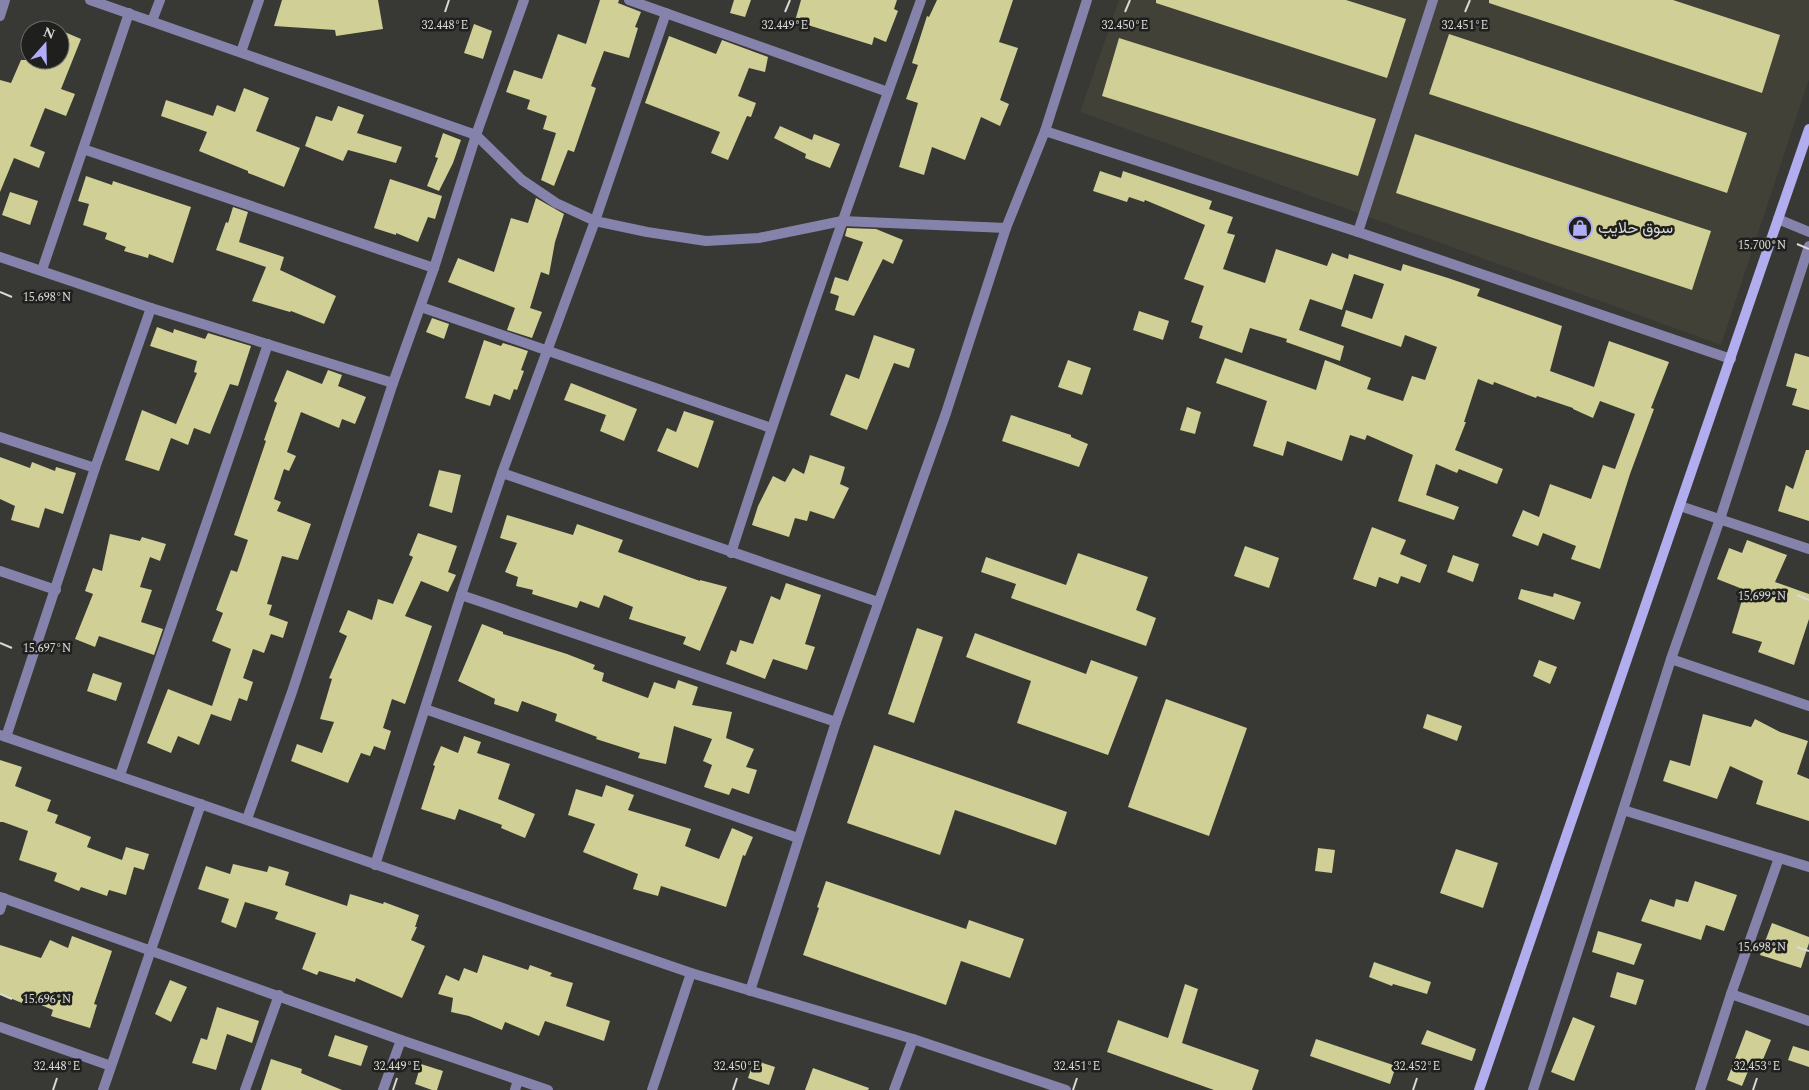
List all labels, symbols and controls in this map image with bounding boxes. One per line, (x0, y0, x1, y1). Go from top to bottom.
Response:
text: 32.448°E (422, 16, 468, 35)
text: 32.449°E (762, 16, 808, 35)
text: 32.450°E (1102, 16, 1148, 35)
text: 32.451°E (1442, 16, 1488, 35)
north arrow (20, 20, 70, 70)
text: N (40, 21, 58, 45)
shop icon: سوق حلايب (1567, 215, 1593, 241)
place label: سوق حلايب (1598, 216, 1673, 240)
text: 15.700°N (1738, 236, 1786, 255)
text: 15.698°N (23, 288, 71, 307)
text: 15.699°N (1738, 587, 1786, 606)
text: 15.697°N (23, 639, 71, 658)
text: 15.698°N (1738, 938, 1786, 957)
text: 15.696°N (23, 990, 71, 1009)
text: 32.448°E (34, 1057, 80, 1076)
text: 32.449°E (374, 1057, 420, 1076)
text: 32.450°E (714, 1057, 760, 1076)
text: 32.451°E (1054, 1057, 1100, 1076)
text: 32.452°E (1394, 1057, 1440, 1076)
text: 32.453°E (1734, 1057, 1780, 1076)

